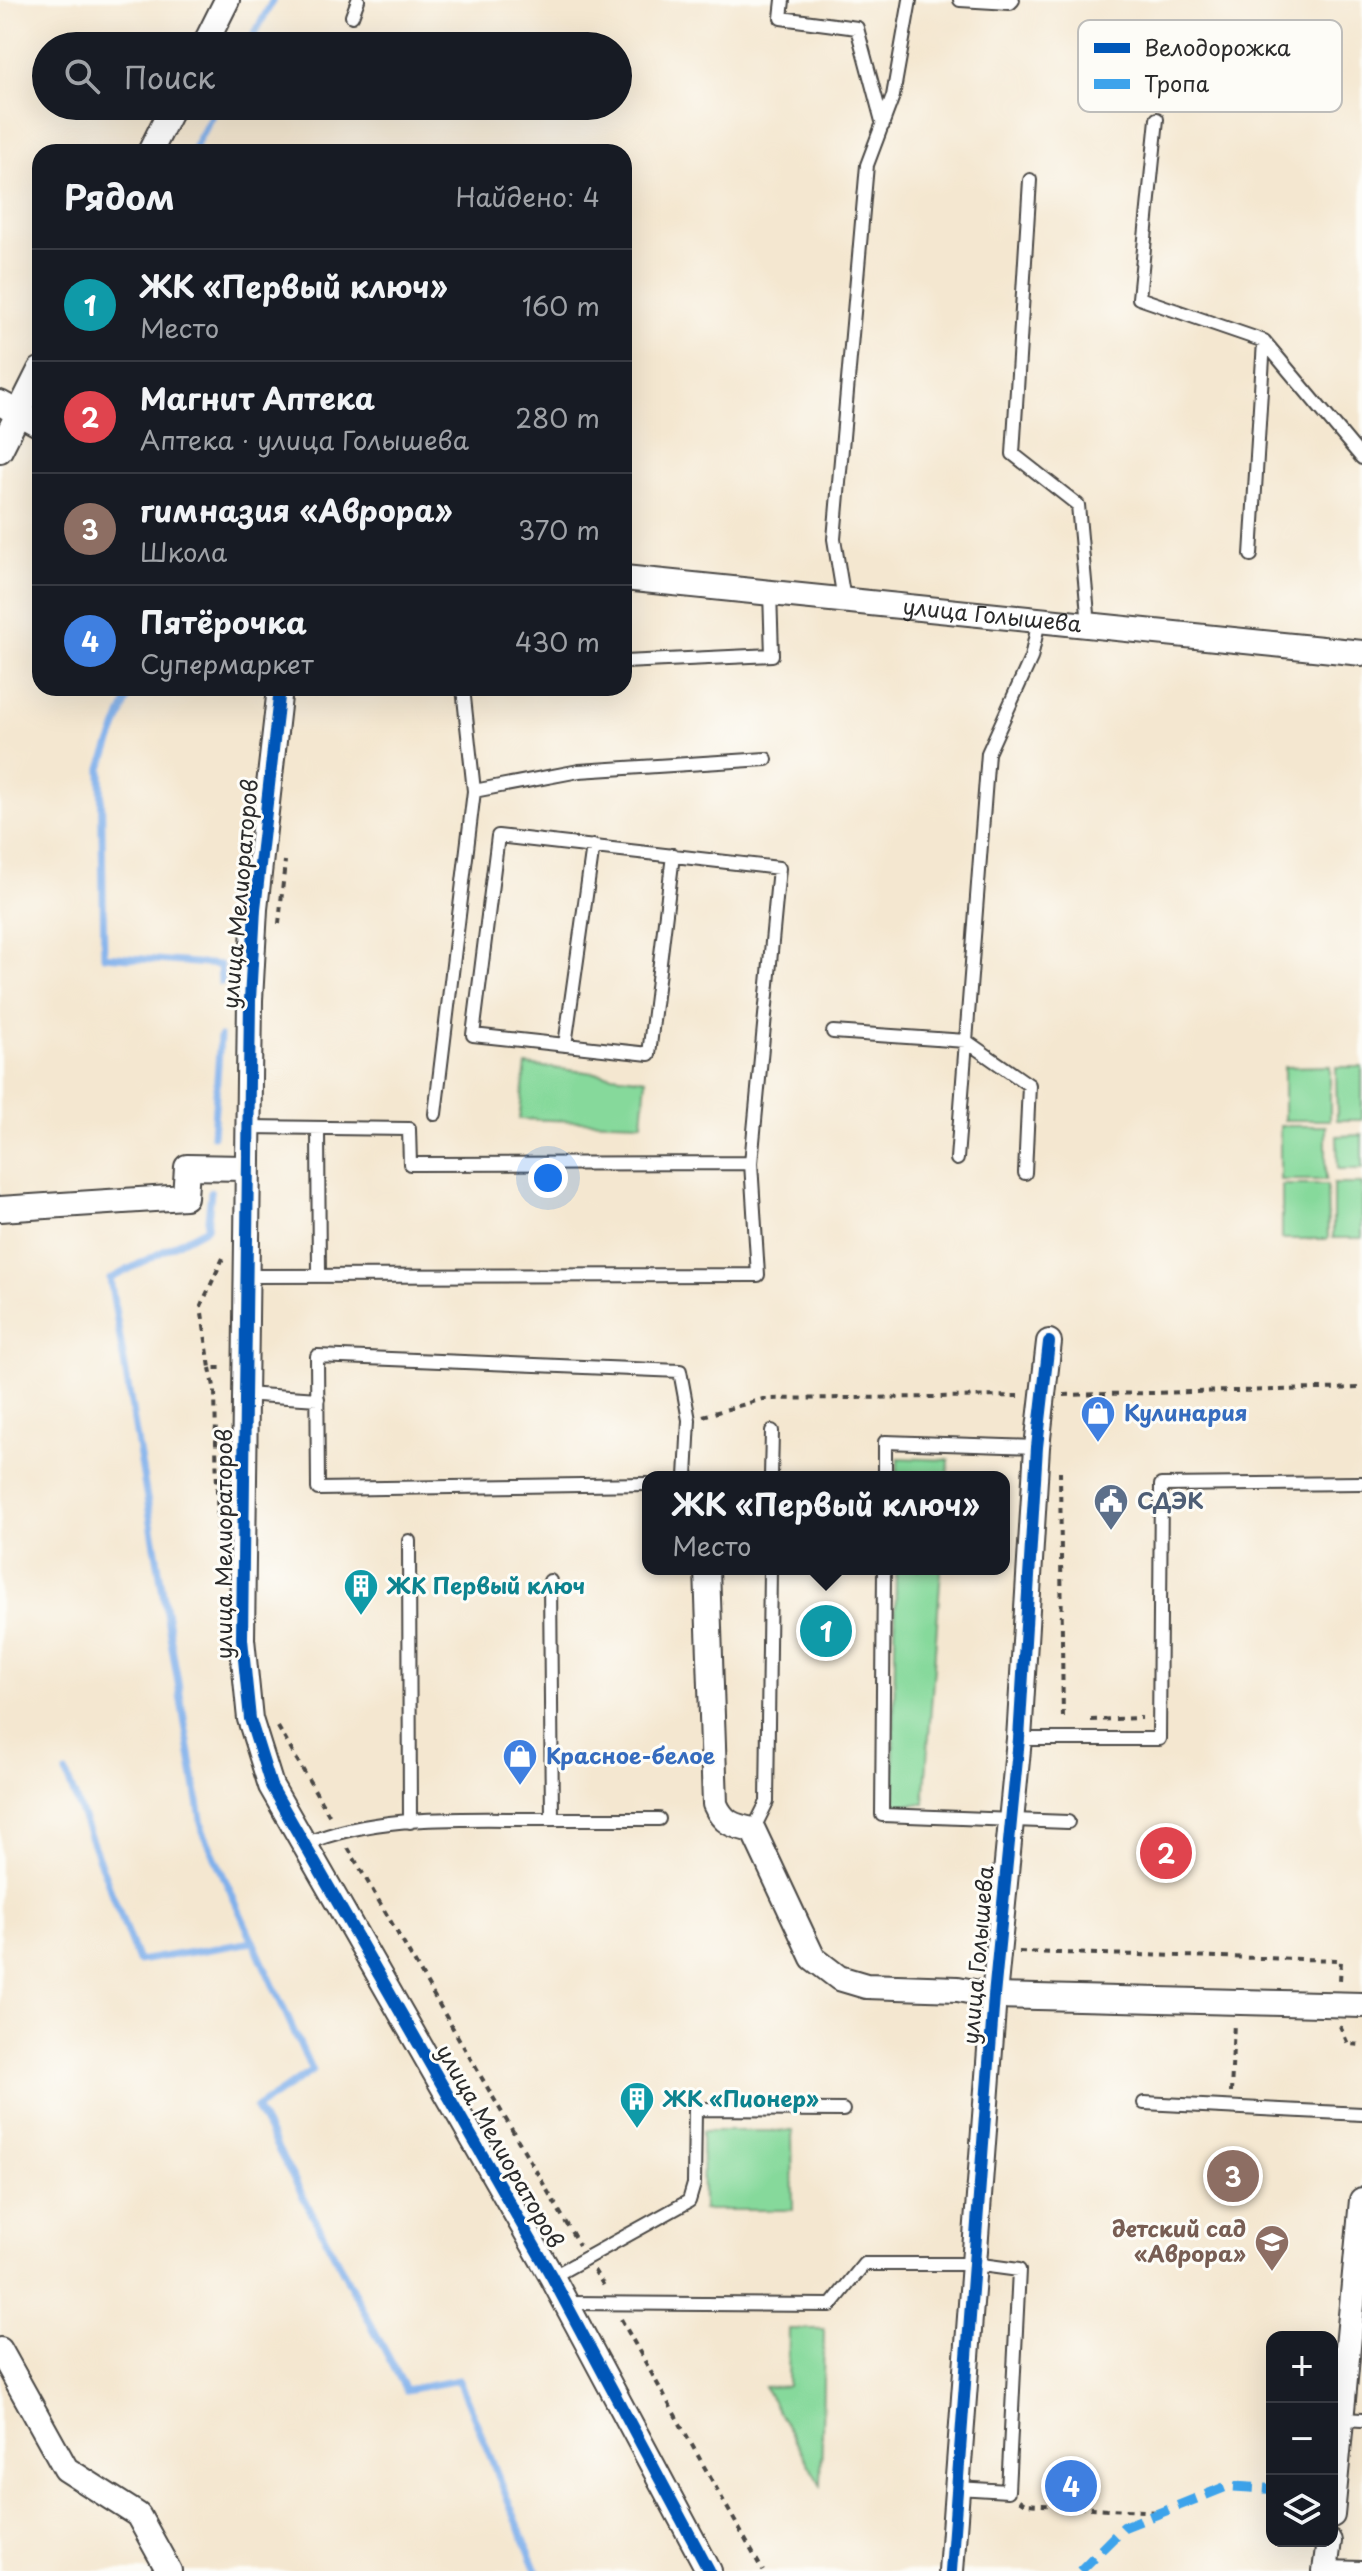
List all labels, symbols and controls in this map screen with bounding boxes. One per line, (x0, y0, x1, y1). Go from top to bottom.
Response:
legend (1078, 20, 1342, 112)
text: Велодорожка (1144, 30, 1291, 63)
search box (32, 32, 632, 120)
icon: search (60, 54, 104, 98)
text: Поиск (124, 54, 215, 99)
text: Тропа (1144, 66, 1210, 99)
text: Рядом (64, 170, 175, 222)
text: Найдено: 4 (455, 177, 600, 216)
text: ЖК «Первый ключ» (140, 263, 448, 308)
text: 1 (84, 286, 96, 325)
text: 160 m (522, 286, 600, 325)
text: Место (140, 308, 219, 347)
text: Магнит Аптека (140, 375, 375, 420)
text: 2 (81, 398, 99, 437)
text: 280 m (515, 398, 600, 437)
text: Аптека · улица Голышева (140, 420, 469, 459)
text: гимназия «Аврора» (140, 487, 452, 532)
text: 3 (81, 510, 99, 549)
text: 370 m (518, 510, 600, 549)
text: Школа (140, 532, 227, 571)
street label: улица Голышева (901, 588, 1083, 639)
text: Пятёрочка (140, 599, 307, 644)
text: 4 (81, 622, 99, 661)
text: 430 m (515, 622, 600, 661)
text: Супермаркет (140, 644, 314, 683)
street label: улица Мелиораторов (212, 778, 265, 1010)
your location (528, 1158, 568, 1198)
shop icon: Кулинария (1079, 1394, 1117, 1444)
place label: Кулинария (1124, 1395, 1247, 1428)
street label: улица Мелиораторов (206, 1429, 239, 1659)
popup (642, 1471, 1010, 1575)
text: ЖК «Первый ключ» (672, 1481, 980, 1526)
public building icon: СДЭК (1092, 1482, 1130, 1532)
place label: СДЭК (1137, 1483, 1204, 1516)
text: Место (672, 1526, 751, 1565)
building icon: ЖК Первый ключ (342, 1567, 380, 1617)
place label: ЖК Первый ключ (386, 1568, 585, 1601)
pin: 1 (800, 1601, 852, 1661)
shop icon: Красное-белое (501, 1737, 539, 1787)
place label: Красное-белое (546, 1738, 716, 1771)
pin: 2 (1140, 1823, 1192, 1883)
street label: улица Голышева (952, 1864, 1001, 2046)
street label: улица Мелиораторов (429, 2037, 573, 2253)
building icon: ЖК «Пионер» (618, 2080, 656, 2130)
place label: ЖК «Пионер» (662, 2081, 819, 2114)
pin: 3 (1207, 2146, 1259, 2206)
place label: детский сад «Аврора» (1112, 2211, 1246, 2269)
school or university icon: детский сад «Аврора» (1253, 2223, 1291, 2273)
map controls (1266, 2331, 1338, 2547)
button: + (1266, 2331, 1338, 2403)
button: − (1266, 2403, 1338, 2475)
pin: 4 (1045, 2456, 1097, 2516)
button: layers (1266, 2475, 1338, 2547)

